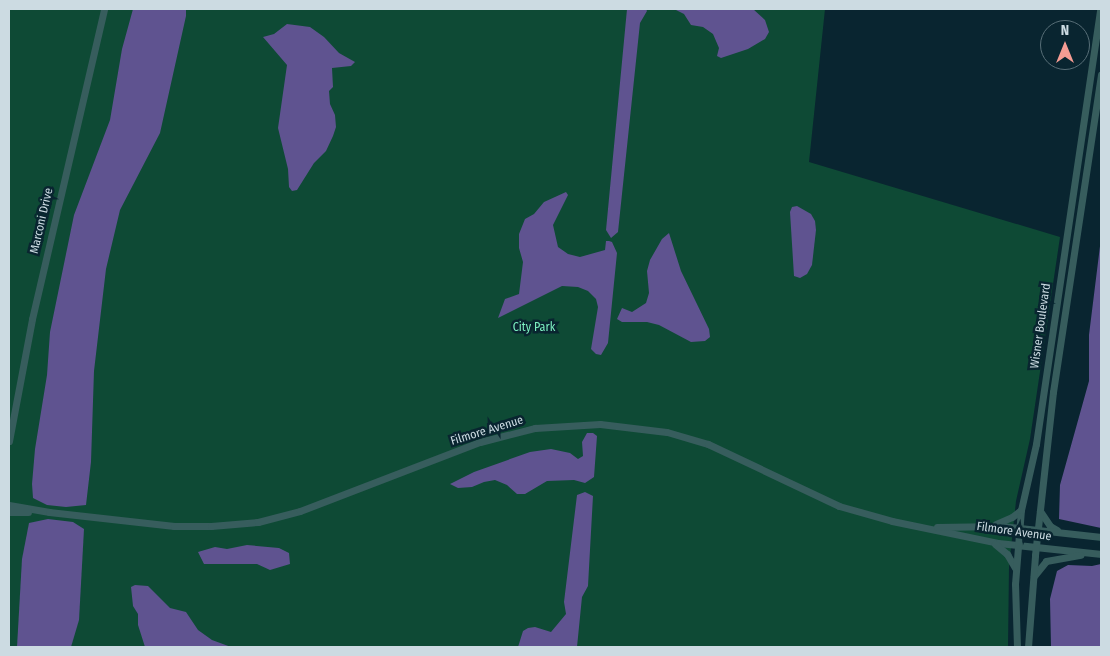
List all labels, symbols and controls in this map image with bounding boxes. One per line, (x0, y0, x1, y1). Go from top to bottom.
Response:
north arrow (1040, 20, 1090, 70)
text: N (1061, 22, 1069, 39)
street label: Marconi Drive (27, 187, 57, 255)
street label: Wisner Boulevard (1028, 282, 1054, 370)
park label: City Park (513, 321, 555, 335)
street label: Filmore Avenue (449, 413, 525, 449)
street label: Filmore Avenue (976, 520, 1052, 544)

